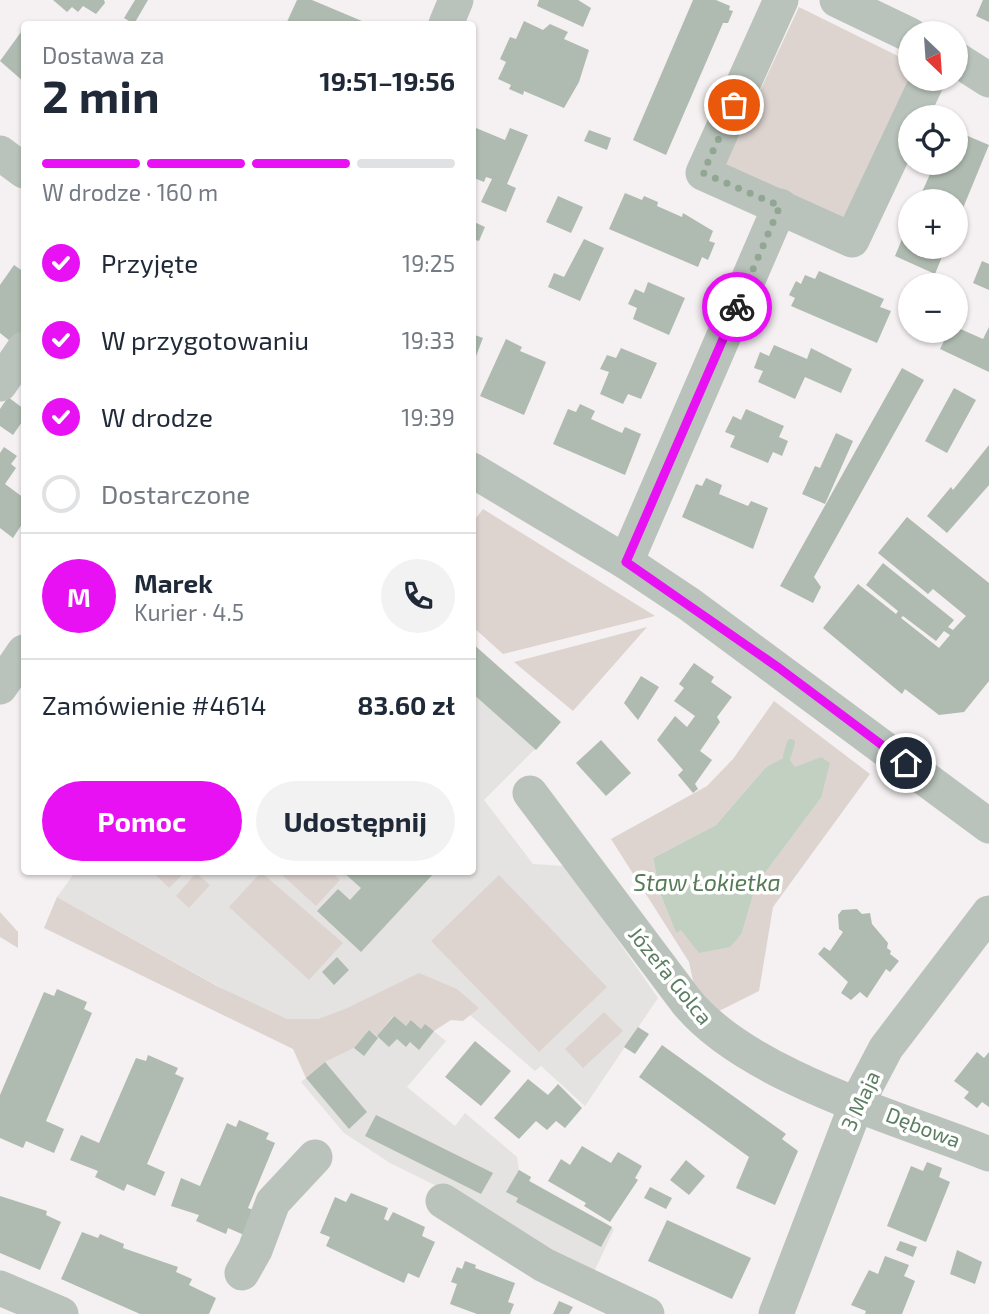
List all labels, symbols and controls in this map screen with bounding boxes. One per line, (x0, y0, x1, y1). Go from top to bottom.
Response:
north arrow (898, 21, 968, 91)
map controls (898, 21, 968, 343)
text: Dostawa za (42, 41, 164, 69)
text: 19:51–19:56 (319, 65, 455, 96)
text: 2 min (42, 67, 160, 122)
pin (704, 75, 764, 135)
icon: bag (715, 86, 753, 124)
button: locate (898, 105, 968, 175)
text: W drodze · 160 m (42, 178, 218, 206)
button: + (898, 189, 968, 259)
icon: check (42, 244, 80, 282)
text: Przyjęte (101, 247, 198, 278)
text: 19:25 (402, 249, 455, 277)
courier (702, 272, 772, 342)
button: − (898, 273, 968, 343)
icon: bike (718, 288, 756, 326)
icon: check (42, 321, 80, 359)
text: W przygotowaniu (101, 324, 309, 355)
text: 19:33 (402, 326, 455, 354)
icon: check (42, 398, 80, 436)
text: W drodze (101, 401, 213, 432)
text: 19:39 (401, 403, 455, 431)
text: Dostarczone (101, 478, 250, 509)
button: phone (381, 559, 455, 633)
text: Marek (134, 567, 213, 598)
text: M (67, 581, 91, 612)
text: Kurier · 4.5 (134, 598, 244, 626)
text: Zamówienie #4614 (42, 689, 267, 720)
text: 83.60 zł (357, 689, 455, 720)
pin (876, 733, 936, 793)
icon: home (887, 744, 925, 782)
button: Pomoc (42, 781, 242, 861)
button: Udostępnij (256, 781, 455, 861)
water label: Staw Łokietka (633, 868, 781, 896)
street label: Józefa Golca (624, 921, 718, 1029)
street label: 3 Maja (835, 1066, 885, 1135)
street label: Dębowa (883, 1101, 964, 1152)

